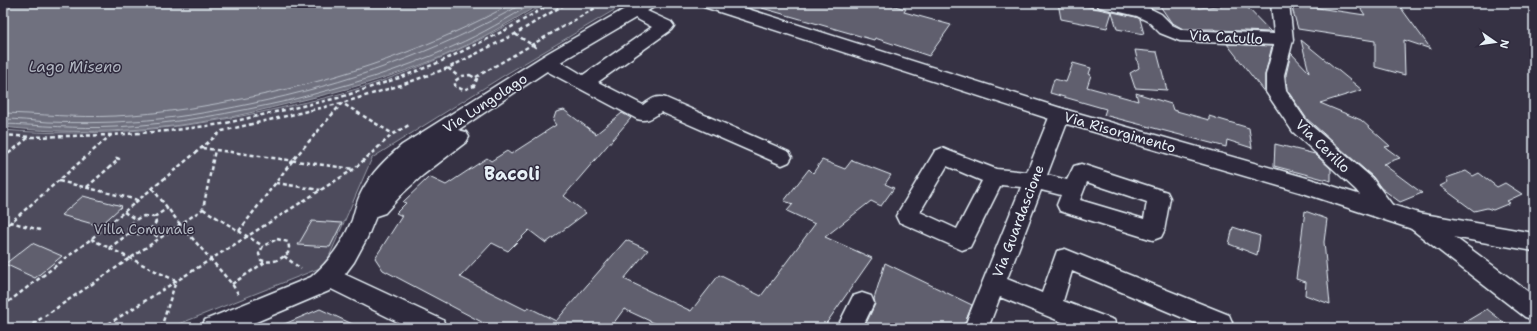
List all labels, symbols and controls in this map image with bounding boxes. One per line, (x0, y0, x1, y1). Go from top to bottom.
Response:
north arrow (1475, 22, 1515, 62)
street label: Via Catullo (1188, 26, 1264, 48)
text: N (1496, 38, 1513, 50)
water label: Lago Miseno (29, 57, 121, 77)
street label: Via Lungolago (439, 69, 531, 137)
street label: Via Risorgimento (1062, 107, 1178, 157)
street label: Via Cerillo (1292, 115, 1354, 177)
district label: Bacoli (484, 162, 540, 186)
street label: Via Guardascione (988, 162, 1048, 280)
park label: Villa Comunale (93, 220, 195, 238)

